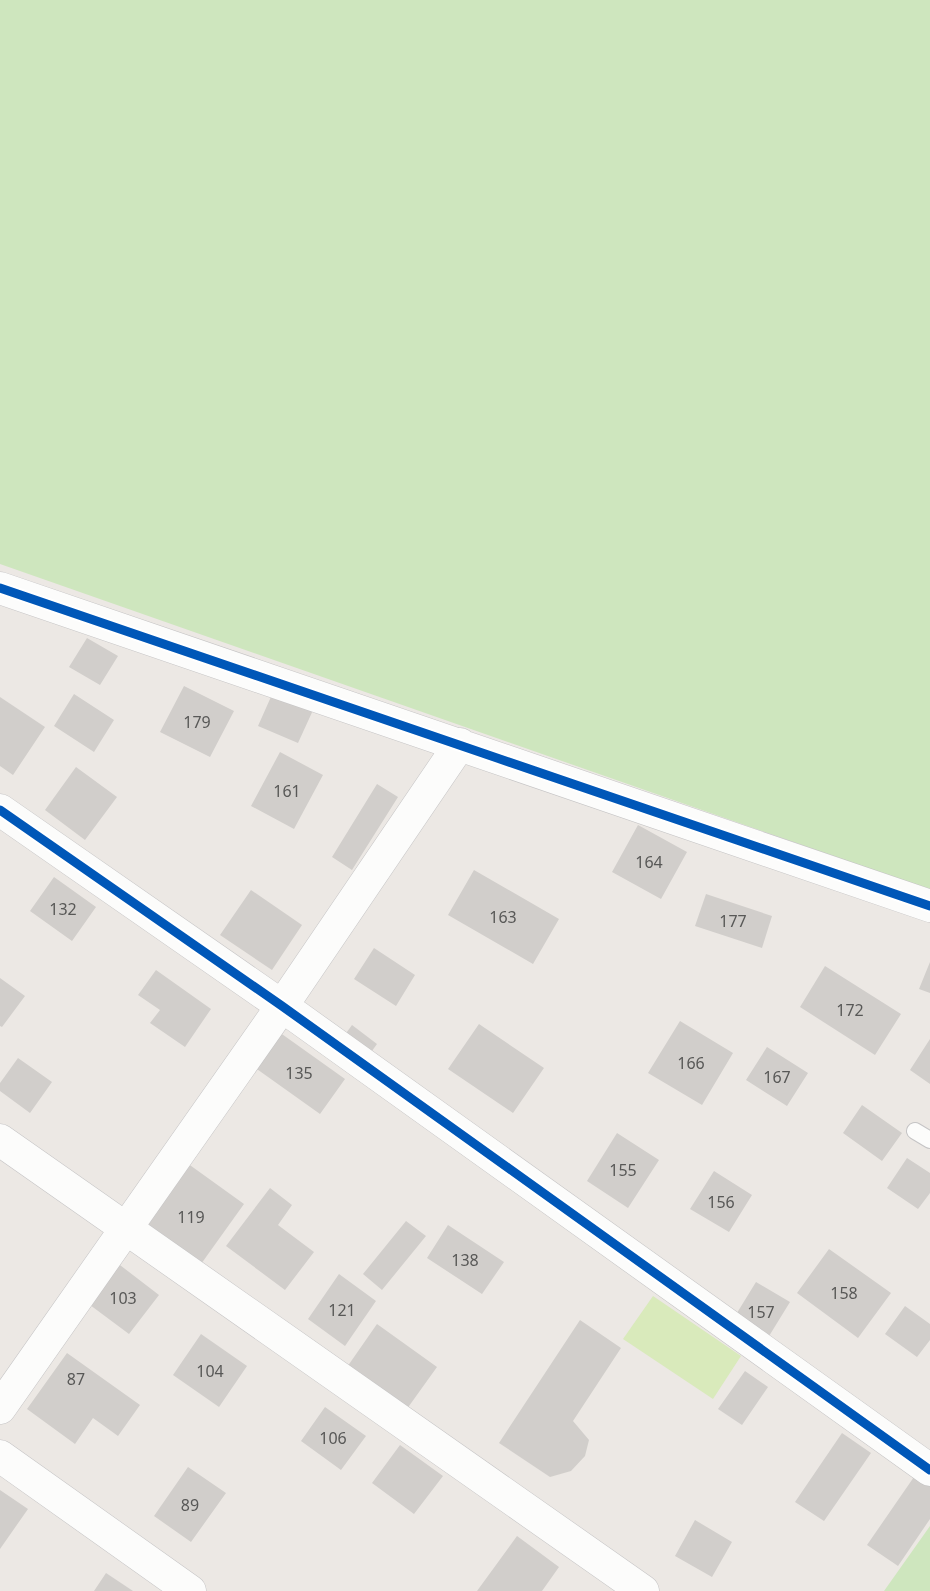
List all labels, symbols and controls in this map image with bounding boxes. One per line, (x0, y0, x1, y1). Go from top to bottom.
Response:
house number: 179 (183, 711, 211, 733)
house number: 161 (273, 780, 301, 802)
house number: 164 (635, 851, 663, 873)
house number: 132 (49, 898, 77, 920)
house number: 163 (489, 906, 517, 928)
house number: 177 (719, 910, 747, 932)
house number: 172 (836, 999, 864, 1021)
house number: 166 (677, 1052, 705, 1074)
house number: 135 (285, 1062, 313, 1084)
house number: 167 (763, 1066, 791, 1088)
house number: 155 (609, 1159, 637, 1181)
house number: 156 (707, 1191, 735, 1213)
house number: 119 (177, 1206, 205, 1228)
house number: 138 (451, 1249, 479, 1271)
house number: 158 (830, 1282, 858, 1304)
house number: 103 (109, 1287, 137, 1309)
house number: 121 (328, 1299, 356, 1321)
house number: 157 (747, 1301, 775, 1323)
house number: 104 (196, 1360, 224, 1382)
house number: 87 (67, 1368, 85, 1390)
house number: 106 (319, 1427, 347, 1449)
house number: 89 (181, 1494, 199, 1516)

